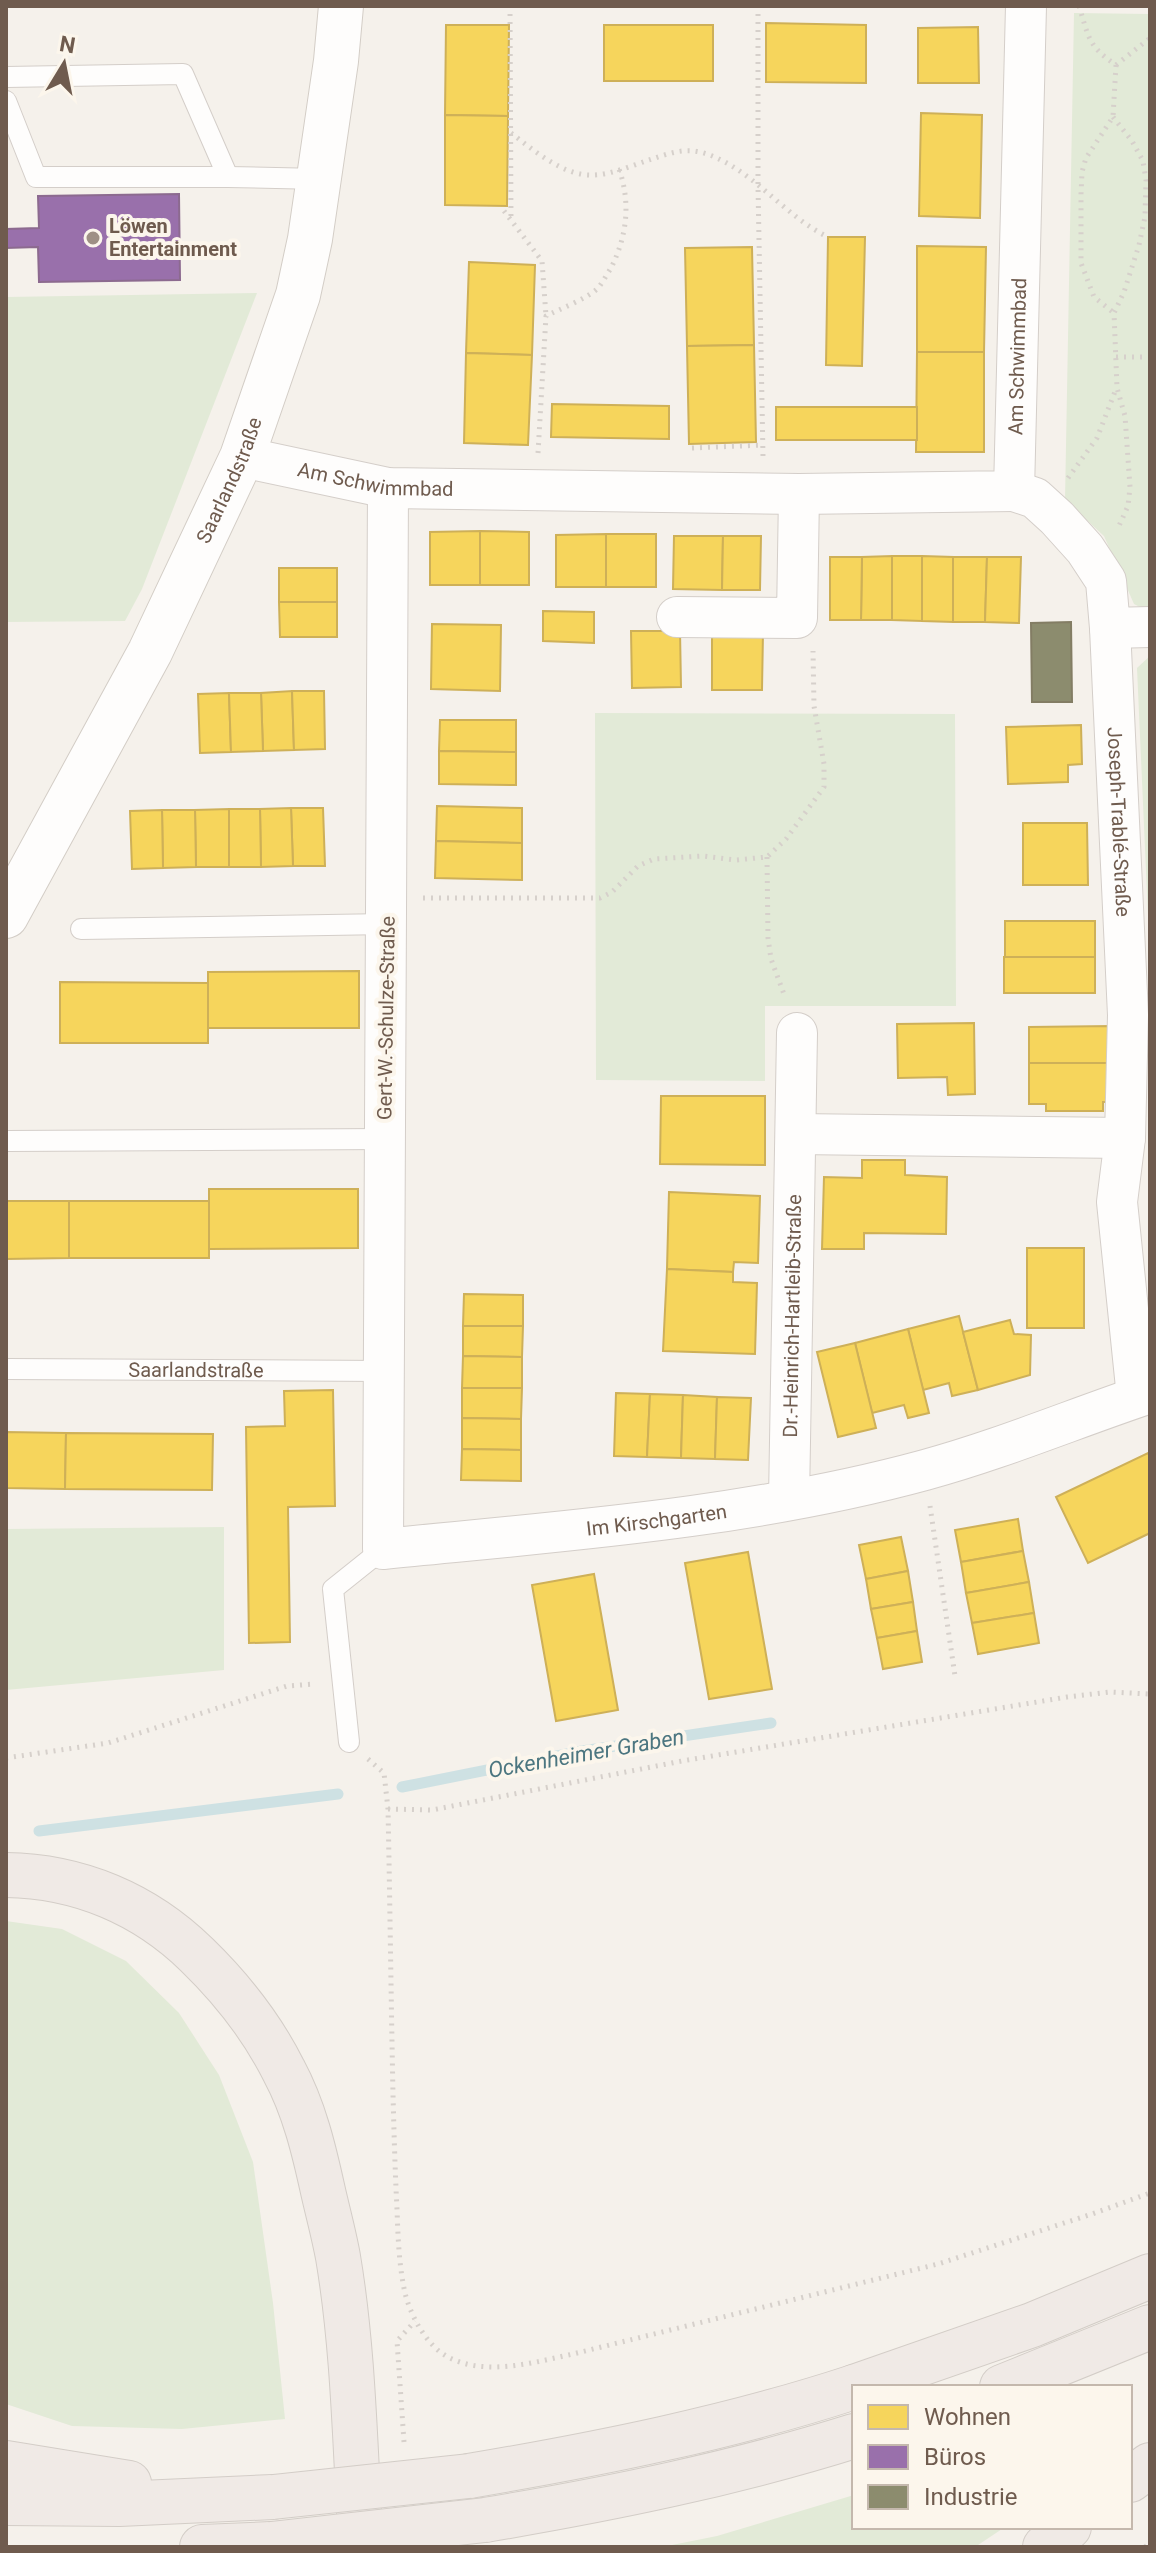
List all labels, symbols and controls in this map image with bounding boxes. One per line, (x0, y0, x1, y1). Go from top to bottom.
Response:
north arrow (24, 24, 104, 104)
text: N (58, 31, 77, 58)
place label: Löwen Entertainment (109, 214, 237, 261)
marker: Löwen Entertainment (84, 229, 102, 247)
street label: Am Schwimmbad (1003, 277, 1031, 435)
street label: Saarlandstraße (191, 414, 267, 547)
street label: Am Schwimmbad (296, 457, 454, 501)
street label: Joseph-Trablé-Straße (1103, 726, 1135, 917)
street label: Gert-W.-Schulze-Straße (372, 916, 400, 1120)
street label: Dr.-Heinrich-Hartleib-Straße (778, 1194, 806, 1438)
street label: Saarlandstraße (128, 1358, 264, 1382)
street label: Im Kirschgarten (585, 1499, 728, 1541)
water label: Ockenheimer Graben (486, 1724, 686, 1783)
legend (852, 2385, 1132, 2529)
text: Wohnen (924, 2403, 1011, 2431)
text: Büros (924, 2443, 986, 2471)
text: Industrie (924, 2483, 1017, 2511)

